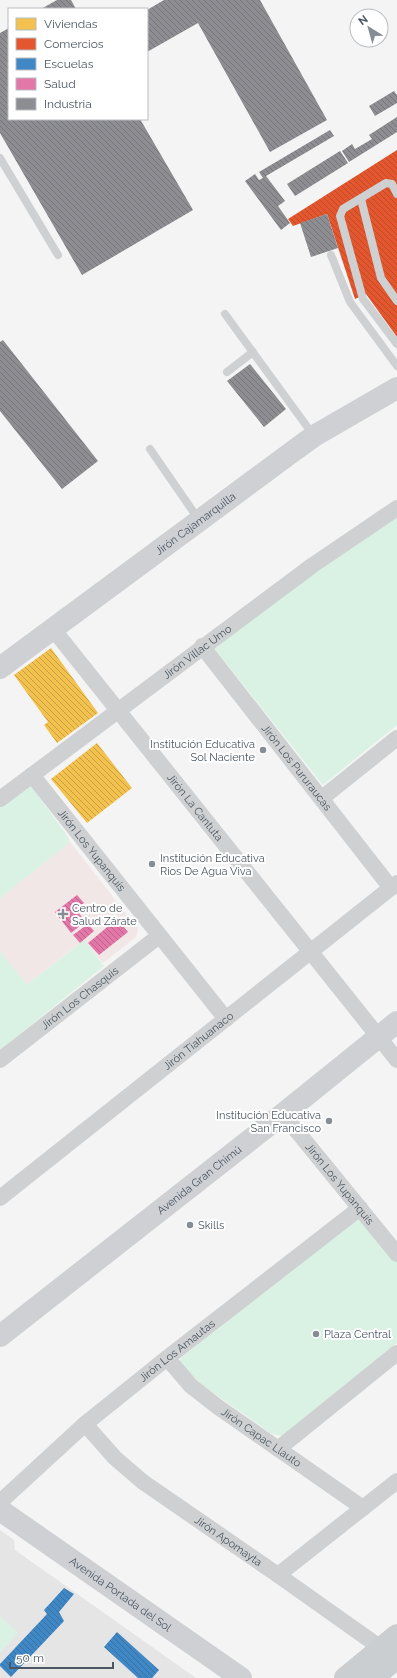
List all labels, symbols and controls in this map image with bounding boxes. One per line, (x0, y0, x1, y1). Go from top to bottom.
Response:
legend (8, 8, 148, 120)
north arrow (349, 8, 389, 48)
text: N (356, 13, 371, 28)
text: Viviendas (44, 17, 98, 31)
text: Comercios (44, 37, 104, 51)
text: Escuelas (44, 57, 94, 71)
text: Salud (44, 77, 76, 91)
text: Industria (44, 97, 92, 111)
street label: Jirón Cajamarquilla (153, 490, 238, 558)
street label: Jirón Villac Umo (160, 622, 234, 682)
street label: Jirón Los Pururaucas (259, 722, 334, 813)
place label: Institución Educativa Sol Naciente (150, 738, 256, 764)
marker: Institución Educativa Sol Naciente (258, 745, 268, 755)
street label: Jirón La Cantuta (164, 771, 226, 843)
street label: Jirón Los Yupanquis (55, 807, 128, 894)
place label: Institución Educativa Rios De Agua Viva (160, 852, 265, 878)
marker: Institución Educativa Rios De Agua Viva (147, 859, 157, 869)
place label: Centro de Salud Zárate (72, 902, 137, 928)
marker: Centro de Salud Zárate (57, 908, 69, 920)
street label: Jirón Los Chasquis (38, 964, 121, 1032)
street label: Jirón Tiahuanaco (161, 1009, 236, 1073)
place label: Institución Educativa San Francisco (216, 1109, 321, 1135)
marker: Institución Educativa San Francisco (324, 1116, 334, 1126)
street label: Jirón Los Yupanquis (303, 1140, 377, 1227)
street label: Avenida Gran Chimú (154, 1143, 244, 1217)
place label: Skills (198, 1219, 224, 1232)
marker: Skills (185, 1220, 195, 1230)
street label: Jirón Los Amautas (136, 1317, 217, 1384)
place label: Plaza Central (324, 1328, 391, 1341)
marker: Plaza Central (311, 1329, 321, 1339)
street label: Jirón Capac Llauto (219, 1405, 304, 1470)
street label: Jirón Apomayta (192, 1513, 265, 1569)
street label: Avenida Portada del Sol (67, 1554, 174, 1634)
scale bar (10, 1644, 113, 1670)
text: 50 m (16, 1651, 44, 1665)

